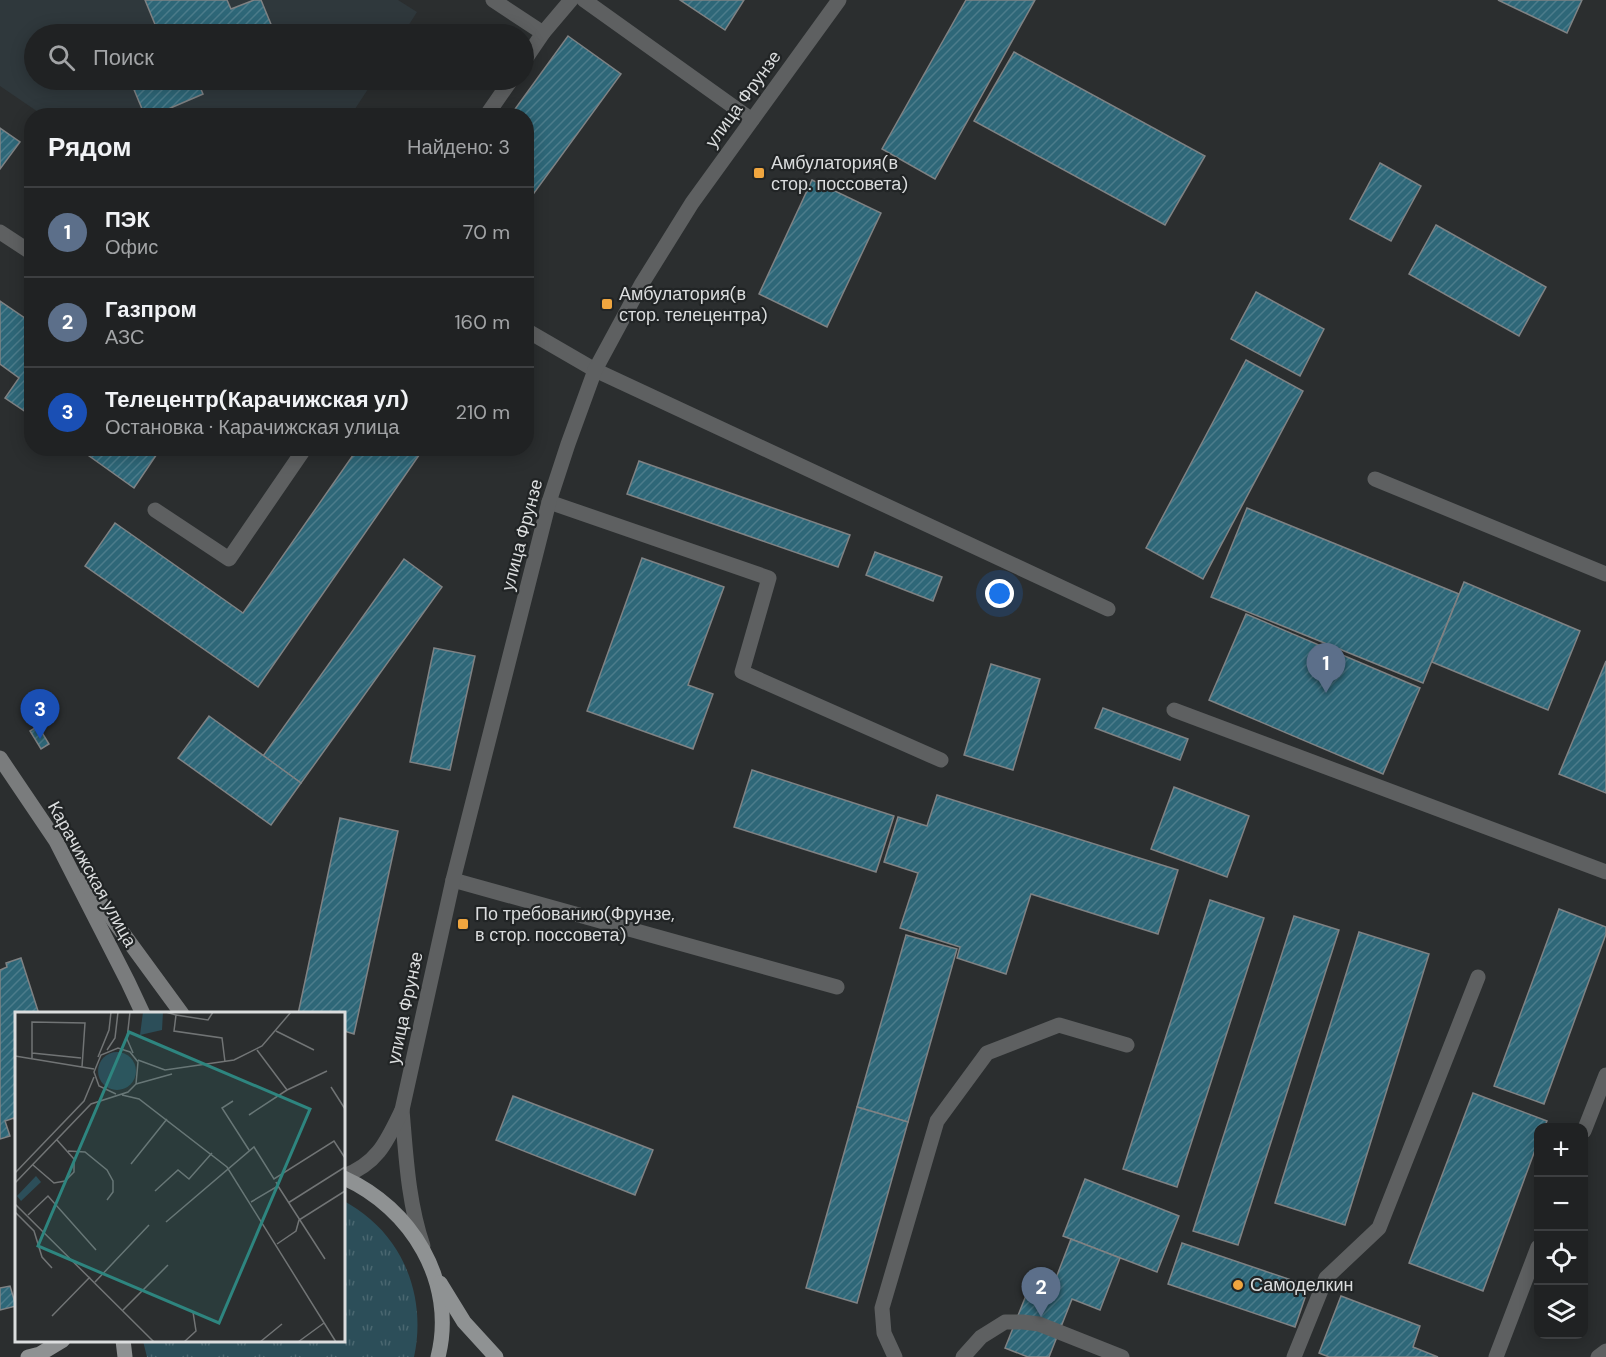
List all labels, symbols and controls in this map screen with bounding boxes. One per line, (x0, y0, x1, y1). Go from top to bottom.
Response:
search box (24, 24, 534, 90)
icon: search (45, 41, 78, 74)
text: Поиск (93, 43, 154, 72)
street label: улица Фрунзе (700, 46, 786, 152)
text: Рядом (48, 130, 131, 164)
text: Найдено: 3 (407, 134, 510, 160)
place label: Амбулатория(в стор. поссовета) (771, 151, 908, 196)
marker: Амбулатория(в стор. поссовета) (752, 166, 766, 180)
text: ПЭК (105, 205, 150, 234)
text: 1 (64, 219, 71, 245)
text: 70 m (463, 219, 510, 245)
text: Офис (105, 234, 158, 260)
place label: Амбулатория(в стор. телецентра) (619, 282, 767, 327)
text: Газпром (105, 295, 197, 324)
marker: Амбулатория(в стор. телецентра) (600, 297, 614, 311)
text: 2 (62, 309, 73, 335)
text: 160 m (454, 309, 510, 335)
text: АЗС (105, 324, 144, 350)
text: Телецентр(Карачижская ул) (105, 385, 409, 414)
text: 3 (61, 399, 74, 425)
text: 210 m (455, 399, 510, 425)
text: Остановка · Карачижская улица (105, 414, 399, 440)
street label: улица Фрунзе (496, 476, 548, 594)
your location (985, 579, 1014, 608)
pin: 1 (1306, 644, 1346, 693)
pin: 3 (20, 690, 60, 739)
street label: Карачижская улица (42, 797, 142, 952)
place label: По требованию(Фрунзе, в стор. поссовета) (475, 902, 674, 947)
marker: По требованию(Фрунзе, в стор. поссовета) (456, 917, 470, 931)
street label: улица Фрунзе (381, 949, 429, 1067)
inset map (15, 1012, 345, 1342)
map controls (1534, 1123, 1588, 1339)
button: + (1534, 1123, 1588, 1177)
button: − (1534, 1177, 1588, 1231)
button: locate (1534, 1231, 1588, 1285)
pin: 2 (1022, 1268, 1060, 1317)
place label: Самоделкин (1250, 1273, 1354, 1297)
marker: Самоделкин (1231, 1278, 1245, 1292)
button: layers (1534, 1285, 1588, 1339)

